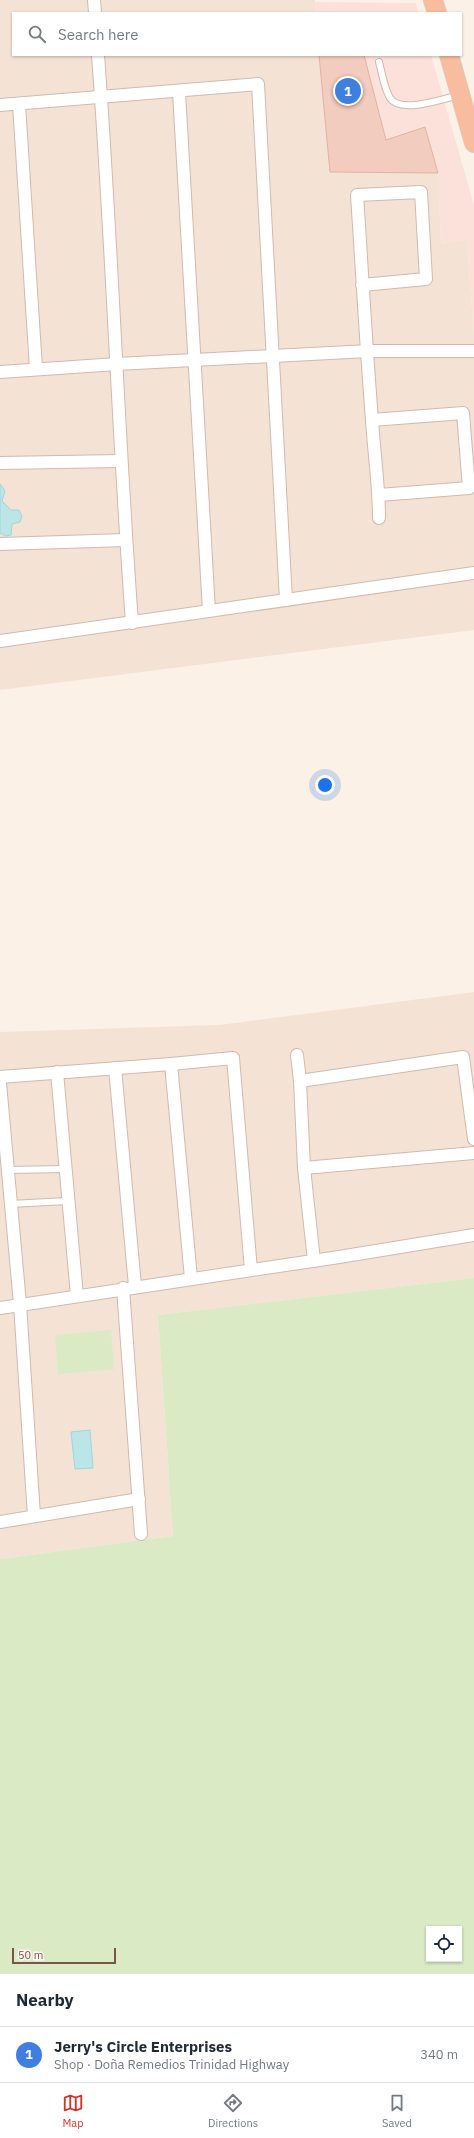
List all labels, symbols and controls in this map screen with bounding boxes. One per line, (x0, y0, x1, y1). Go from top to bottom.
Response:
search box (12, 12, 462, 56)
icon: search (26, 23, 48, 45)
text: Search here (58, 25, 138, 44)
pin: 1 (335, 76, 361, 106)
your location (315, 775, 335, 795)
map controls (426, 1926, 462, 1962)
button: locate (426, 1926, 462, 1962)
scale bar (12, 1946, 116, 1965)
text: 50 m (18, 1948, 43, 1962)
text: Nearby (16, 1989, 74, 2011)
text: Jerry's Circle Enterprises (54, 2037, 232, 2056)
text: 1 (25, 2046, 33, 2063)
text: 340 m (420, 2046, 458, 2063)
text: Shop · Doña Remedios Trinidad Highway (54, 2056, 289, 2073)
tab: Map (62, 2092, 84, 2130)
tab: Directions (208, 2092, 258, 2130)
tab: Saved (382, 2092, 412, 2130)

